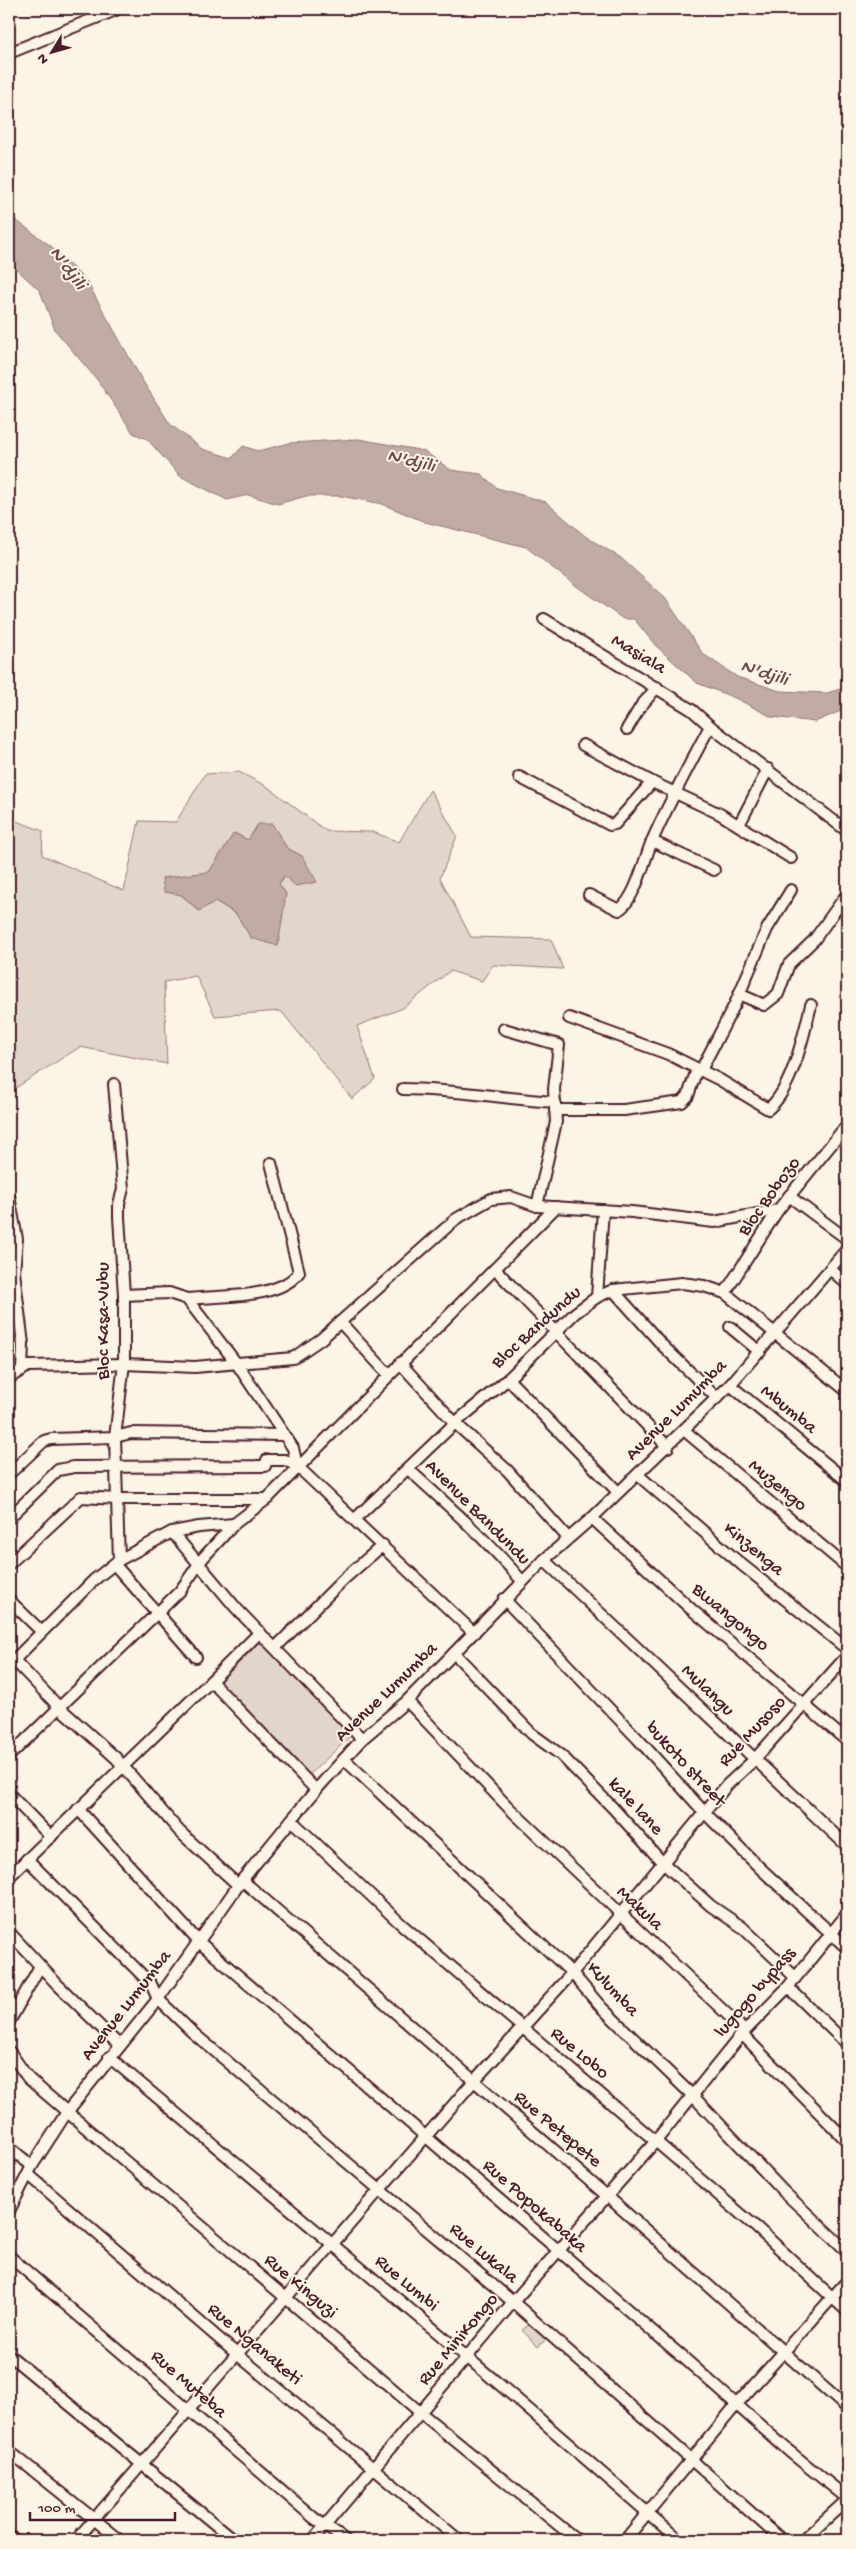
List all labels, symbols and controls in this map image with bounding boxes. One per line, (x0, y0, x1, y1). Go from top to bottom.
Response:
north arrow (28, 28, 78, 78)
text: N (34, 50, 53, 67)
water label: N'djili (43, 243, 92, 298)
water label: N'djili (385, 445, 440, 480)
street label: Masiala (606, 630, 671, 681)
water label: N'djili (737, 656, 793, 693)
street label: Bloc Bobozo (733, 1153, 807, 1242)
street label: Bloc Kasa-Vubu (93, 1262, 116, 1381)
street label: Bloc Bandundu (487, 1282, 587, 1375)
street label: Avenue Lumumba (621, 1354, 734, 1467)
street label: Mbumba (755, 1380, 822, 1441)
street label: Avenue Bandundu (419, 1455, 535, 1571)
street label: Muzengo (743, 1455, 811, 1517)
street label: Kinzenga (718, 1518, 789, 1583)
street label: Bwangongo (686, 1578, 774, 1657)
street label: Avenue Lumumba (331, 1637, 444, 1748)
street label: Mulangu (675, 1660, 739, 1722)
street label: Rue Musoso (714, 1692, 792, 1772)
street label: bukoto street (640, 1718, 732, 1814)
street label: kale lane (602, 1773, 668, 1841)
street label: Makula (611, 1882, 668, 1937)
street label: lugogo bypass (711, 1942, 802, 2043)
street label: Avenue Lumumba (77, 1945, 178, 2066)
street label: Kulumba (581, 1958, 644, 2023)
street label: Rue Lobo (545, 2023, 613, 2085)
street label: Rue Petepete (508, 2087, 606, 2174)
street label: Rue Popokabaka (477, 2155, 592, 2260)
street label: Rue Lukala (444, 2219, 523, 2290)
street label: Rue Kinguzi (259, 2250, 341, 2324)
street label: Rue Lumbi (369, 2251, 443, 2317)
street label: Rue MiniKongo (414, 2289, 504, 2391)
street label: Rue Nganaketi (202, 2299, 306, 2391)
street label: Rue Muteba (145, 2346, 232, 2425)
scale bar (30, 2489, 175, 2521)
text: 100 m (37, 2500, 76, 2518)

